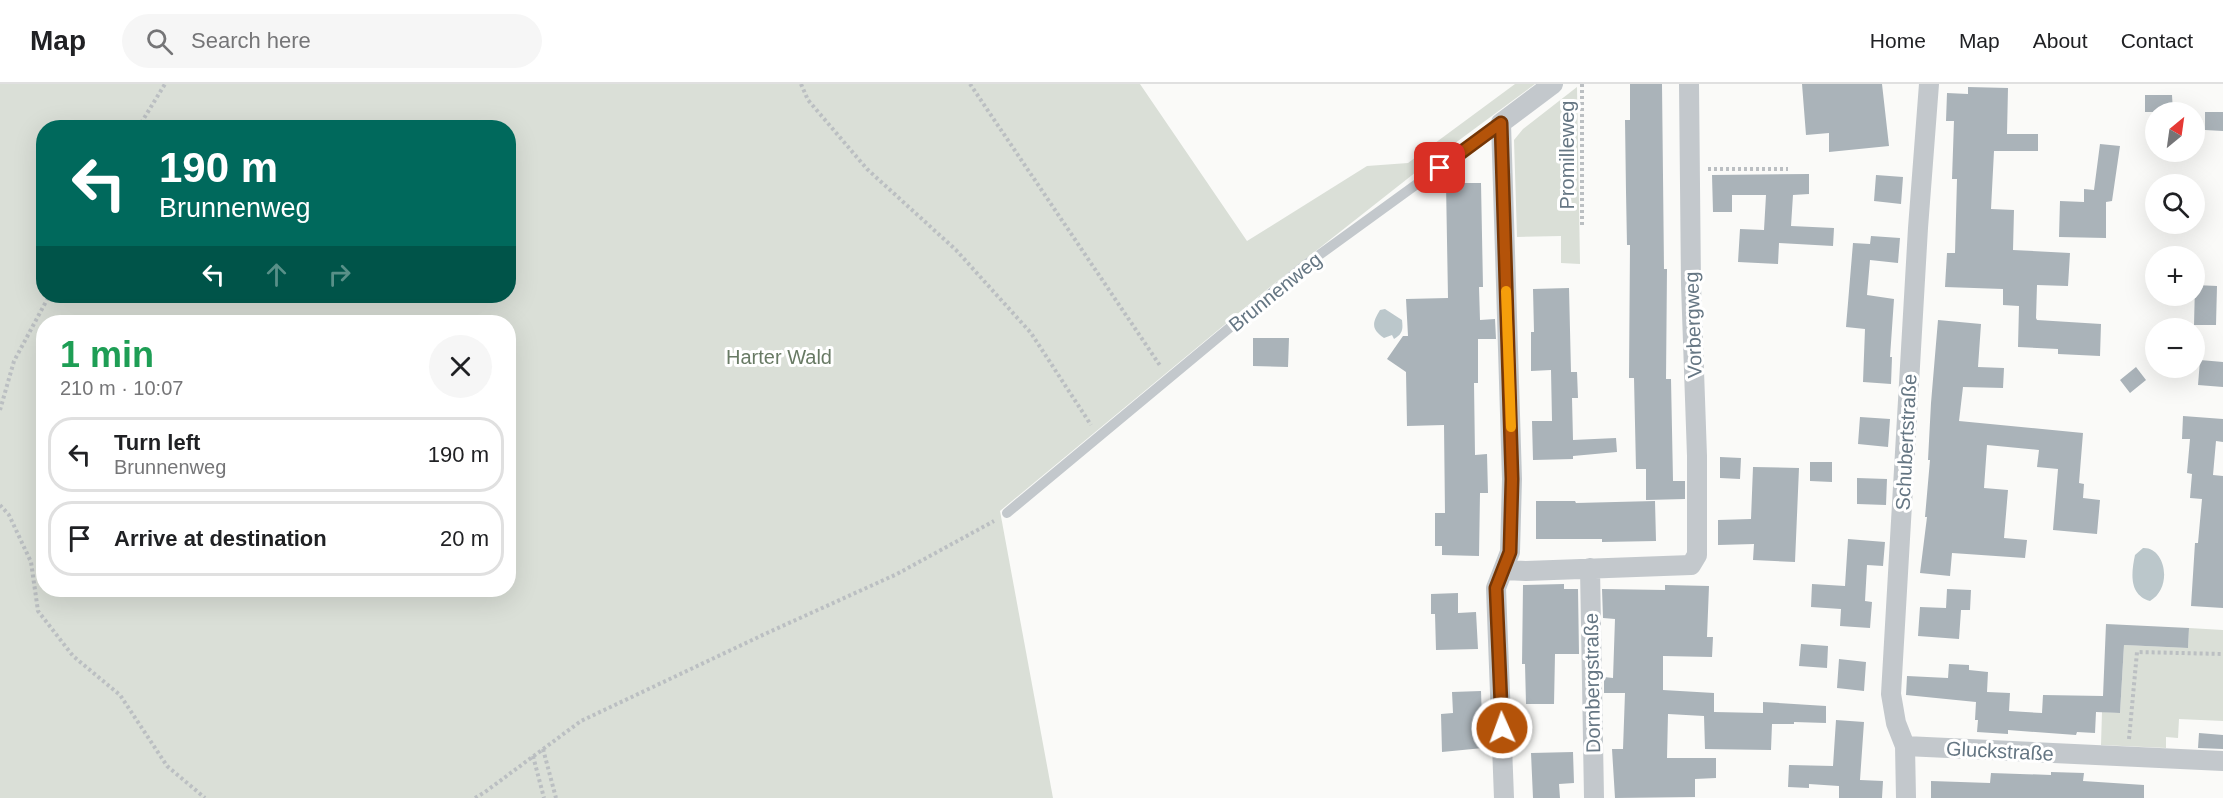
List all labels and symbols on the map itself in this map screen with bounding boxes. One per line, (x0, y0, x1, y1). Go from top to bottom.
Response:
street label: Promilleweg (1556, 101, 1578, 209)
north arrow (2145, 102, 2205, 162)
pin (1414, 142, 1465, 193)
street label: Brunnenweg (1224, 248, 1326, 336)
street label: Vorbergweg (1680, 271, 1706, 379)
park label: Harter Wald (726, 346, 832, 368)
street label: Schubertstraße (1891, 373, 1921, 511)
street label: Dornbergstraße (1580, 613, 1604, 753)
position arrow (1470, 696, 1534, 760)
street label: Gluckstraße (1946, 737, 2054, 765)

